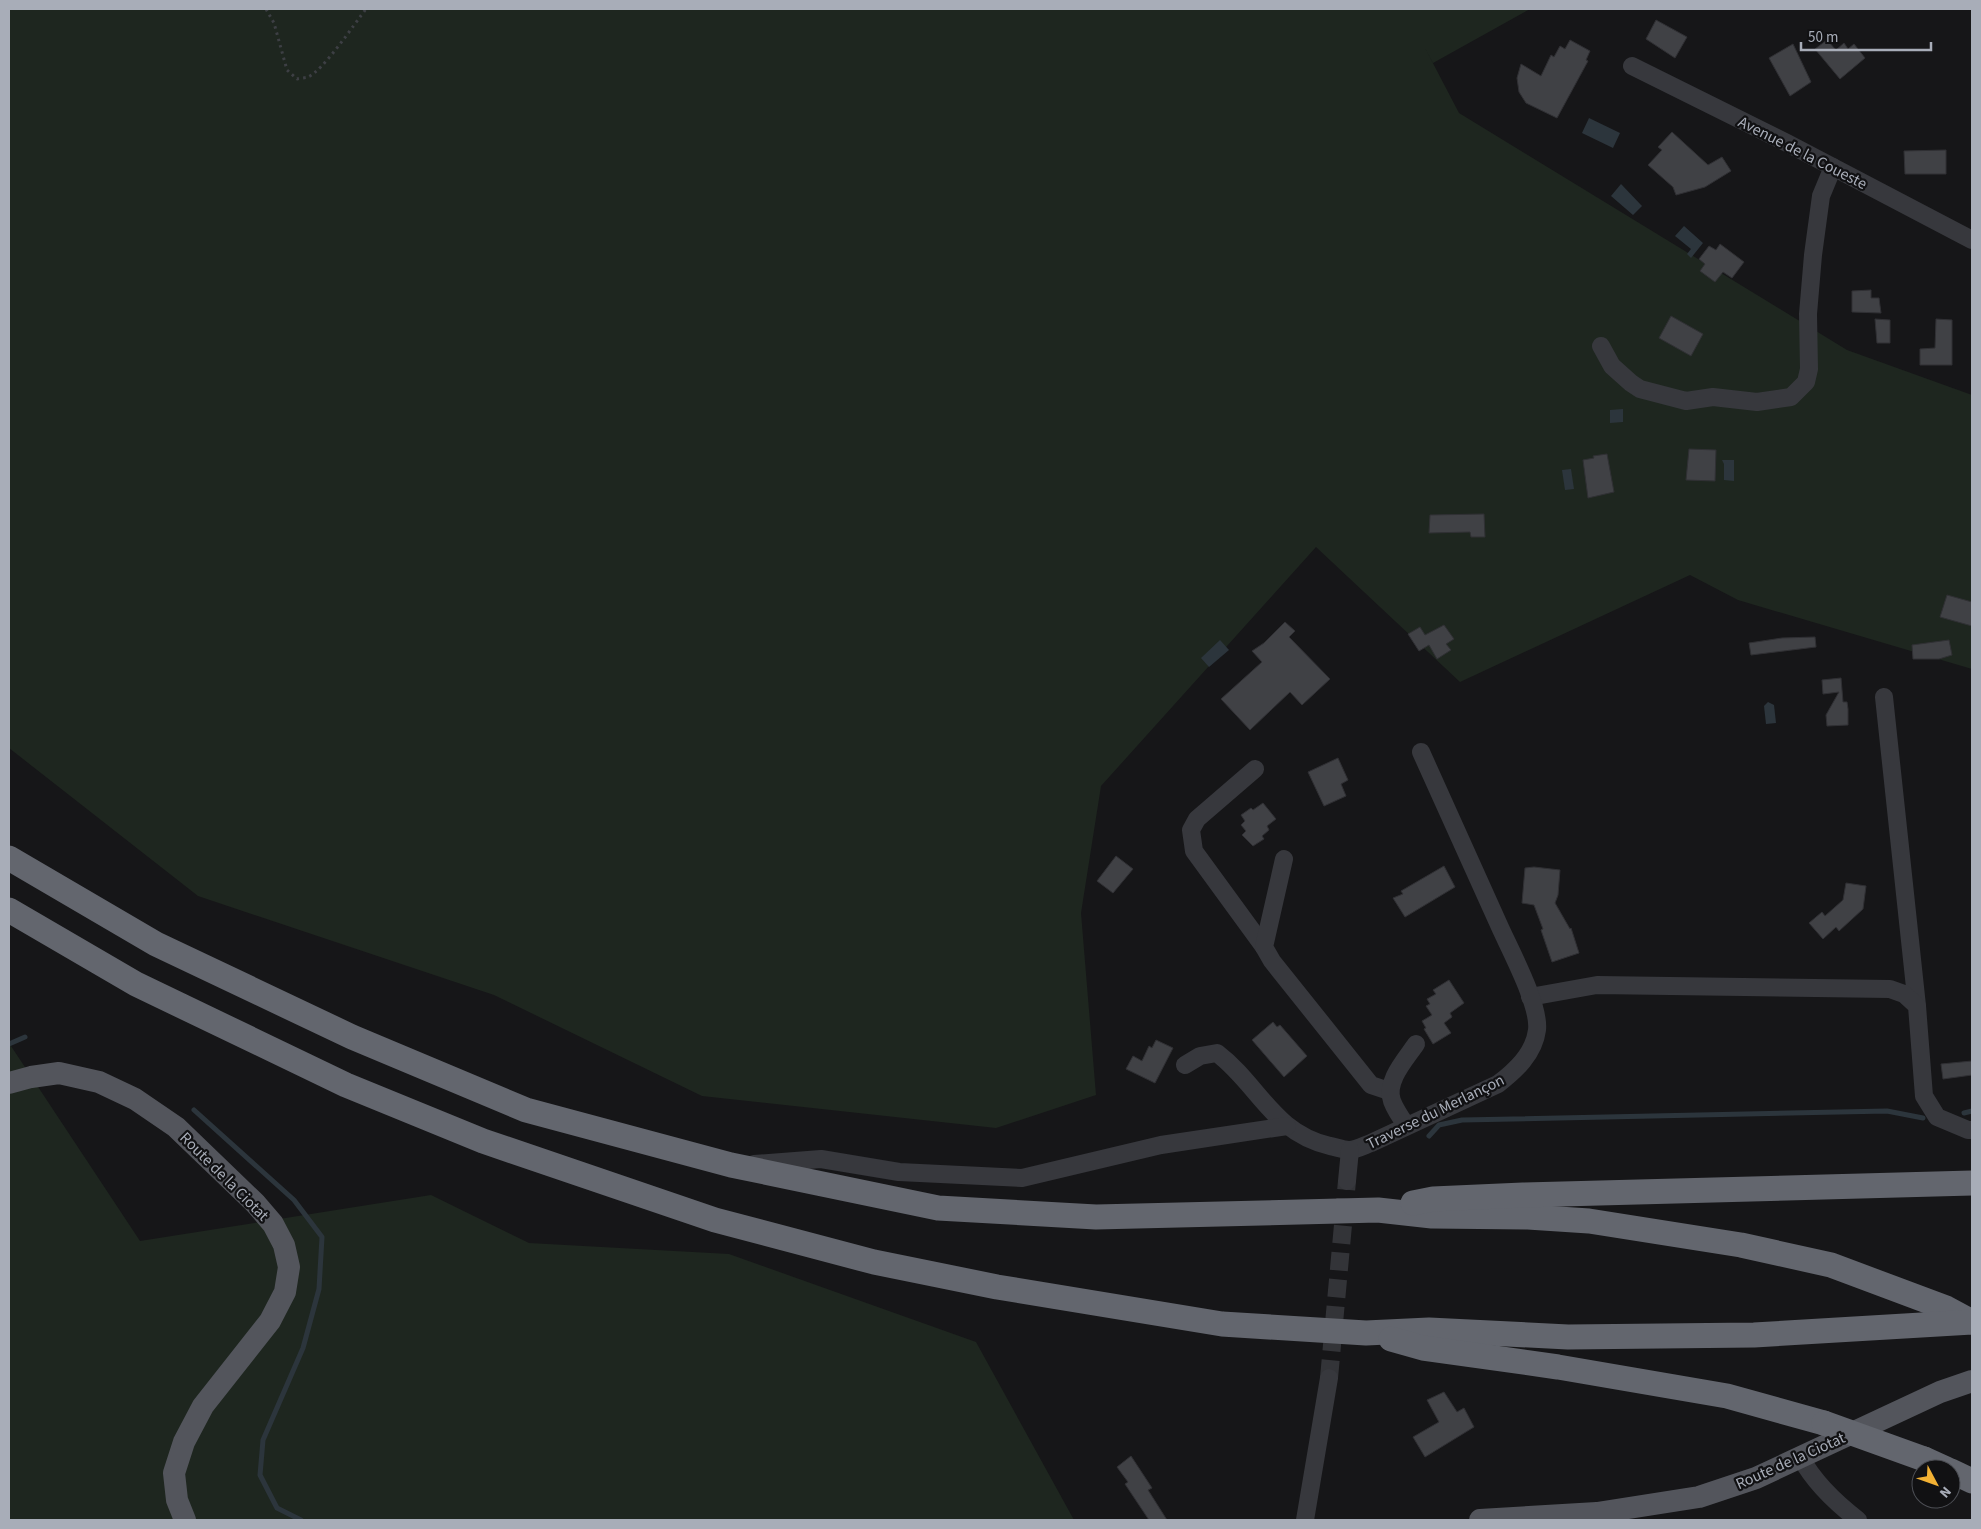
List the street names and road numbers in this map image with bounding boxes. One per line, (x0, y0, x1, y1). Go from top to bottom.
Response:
street label: Avenue de la Coueste (1734, 111, 1871, 195)
street label: Traverse du Merlançon (1363, 1069, 1508, 1155)
street label: Route de la Ciotat (175, 1127, 274, 1227)
street label: Route de la Ciotat (1732, 1427, 1849, 1495)

